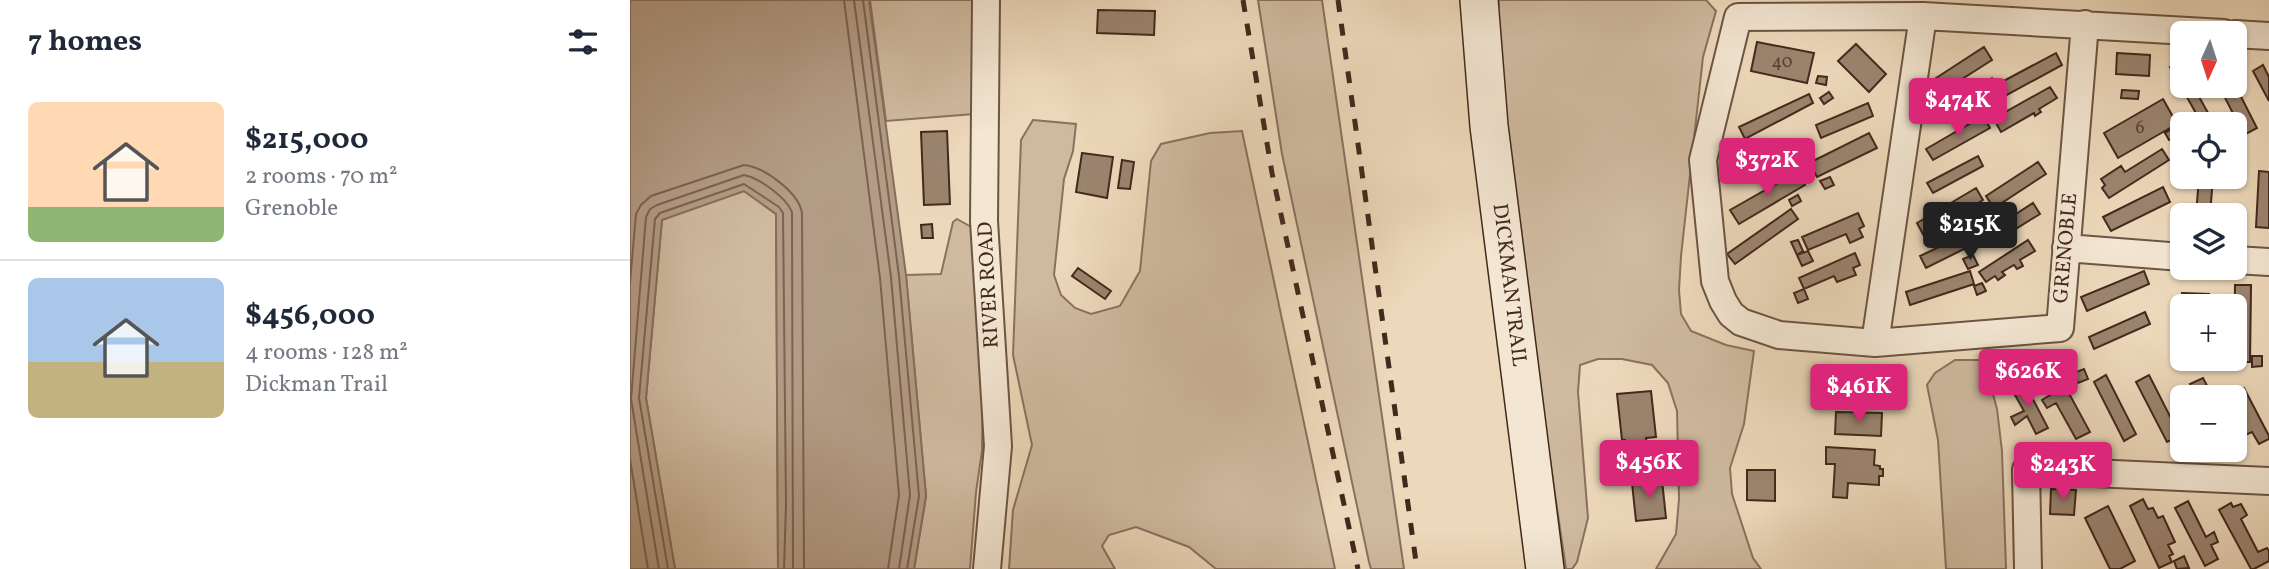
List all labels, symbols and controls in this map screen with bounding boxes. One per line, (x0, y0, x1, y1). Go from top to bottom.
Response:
text: 7 homes (28, 21, 142, 63)
north arrow (2170, 21, 2247, 98)
map controls (2170, 21, 2247, 462)
icon: filters (564, 23, 602, 61)
house number: 40 (1771, 50, 1793, 75)
pin: $474K (1909, 78, 2007, 138)
text: $474K (1925, 85, 1991, 117)
button: locate (2170, 112, 2247, 189)
house number: 6 (2135, 116, 2145, 141)
text: $215,000 (245, 119, 369, 161)
icon: home (84, 130, 168, 214)
pin: $372K (1718, 138, 1816, 198)
text: $372K (1735, 145, 1799, 177)
text: 2 rooms · 70 m² (245, 161, 398, 193)
street label: GRENOBLE (2047, 192, 2085, 304)
text: Grenoble (245, 193, 338, 225)
street label: DICKMAN TRAIL (1485, 202, 1533, 369)
pin: $215K (1921, 202, 2019, 262)
button: layers (2170, 203, 2247, 280)
text: $215K (1939, 209, 2001, 241)
street label: RIVER ROAD (971, 221, 1007, 349)
button: + (2170, 294, 2247, 371)
text: $456,000 (245, 295, 375, 337)
icon: home (84, 306, 168, 390)
text: 4 rooms · 128 m² (245, 337, 408, 369)
pin: $626K (1979, 350, 2077, 409)
text: $626K (1995, 356, 2061, 388)
pin: $461K (1810, 364, 1908, 424)
text: Dickman Trail (245, 369, 388, 401)
text: $461K (1826, 371, 1892, 403)
button: − (2170, 385, 2247, 462)
pin: $456K (1600, 440, 1698, 500)
pin: $243K (2014, 442, 2112, 502)
text: $456K (1616, 447, 1682, 479)
text: $243K (2030, 449, 2096, 481)

